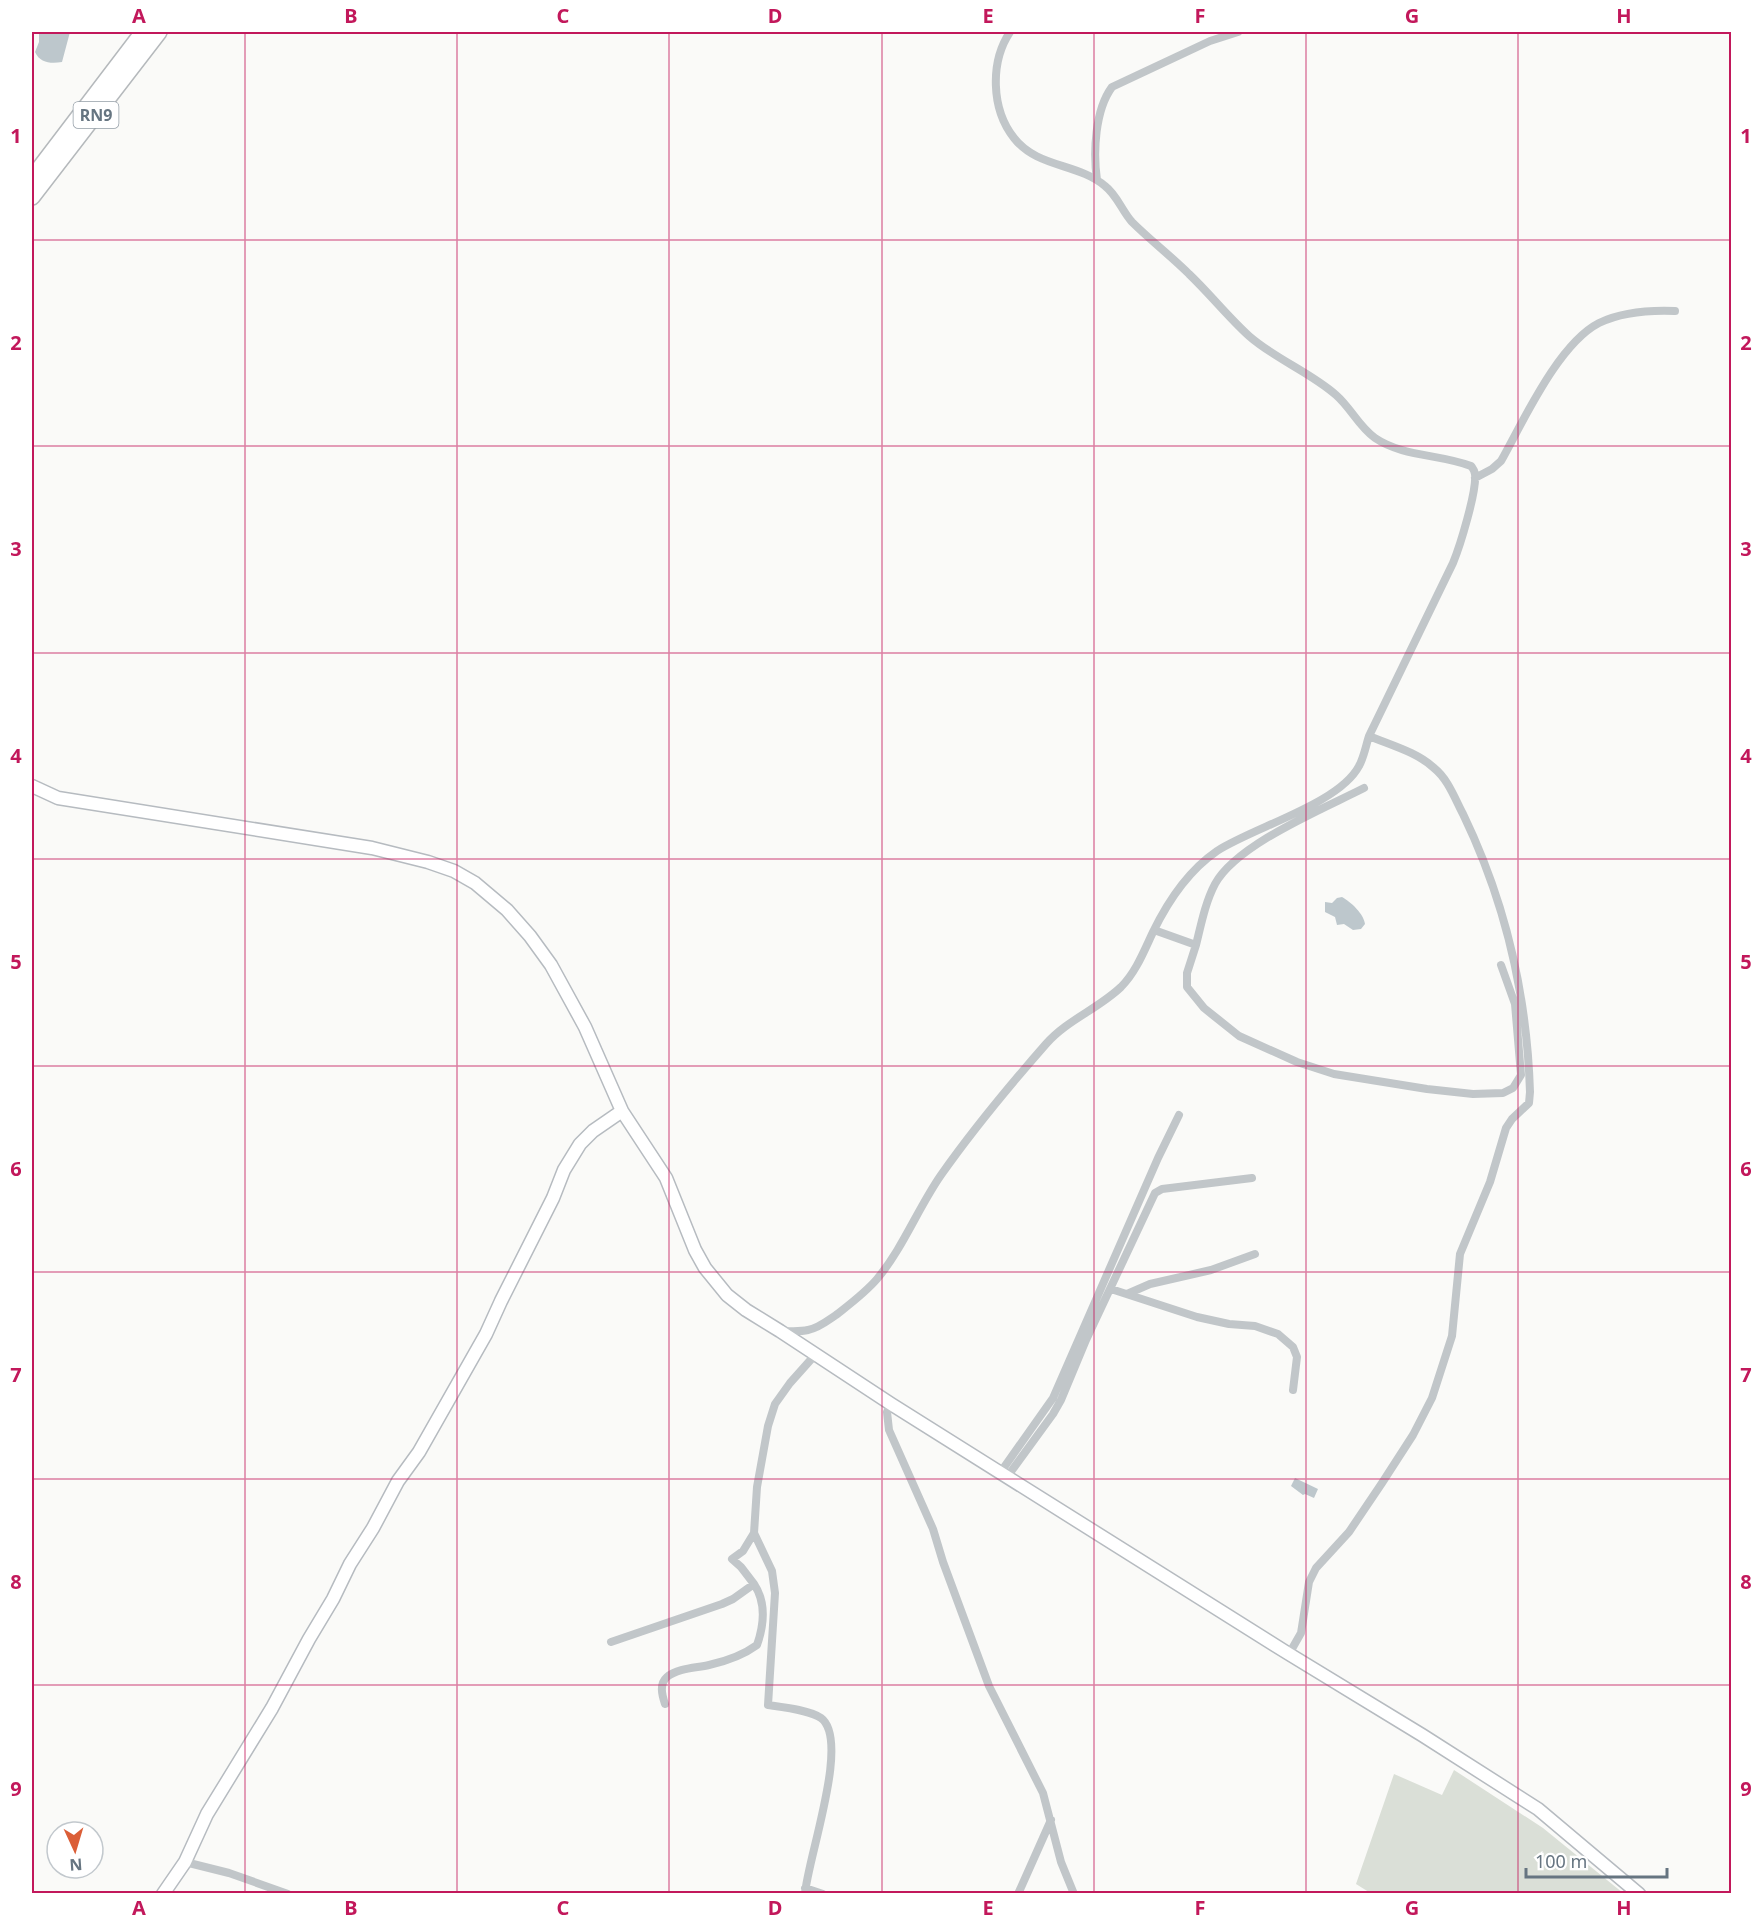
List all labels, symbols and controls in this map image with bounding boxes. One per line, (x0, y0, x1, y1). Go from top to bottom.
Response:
text: A (132, 2, 146, 29)
text: B (344, 2, 358, 29)
text: C (557, 2, 570, 29)
text: D (768, 2, 782, 29)
text: E (982, 2, 994, 29)
text: F (1195, 2, 1205, 29)
text: G (1405, 2, 1419, 29)
text: H (1616, 2, 1632, 29)
road number: RN9 (74, 102, 118, 128)
text: 1 (10, 122, 22, 149)
text: 1 (1740, 122, 1752, 149)
text: 2 (10, 329, 22, 356)
text: 2 (1740, 329, 1752, 356)
text: 3 (10, 535, 22, 562)
text: 3 (1740, 535, 1752, 562)
text: 4 (10, 742, 22, 769)
text: 4 (1740, 742, 1752, 769)
text: 5 (10, 948, 22, 975)
text: 5 (1740, 948, 1752, 975)
text: 6 (10, 1155, 22, 1182)
text: 6 (1740, 1155, 1752, 1182)
text: 7 (10, 1361, 22, 1388)
text: 7 (1740, 1361, 1752, 1388)
text: 8 (10, 1568, 22, 1595)
text: 8 (1740, 1568, 1752, 1595)
text: 9 (10, 1775, 22, 1802)
text: 9 (1740, 1775, 1752, 1802)
north arrow (45, 1820, 105, 1880)
scale bar (1526, 1841, 1667, 1879)
text: 100 m (1535, 1849, 1587, 1873)
text: N (69, 1854, 83, 1876)
text: A (132, 1894, 146, 1921)
text: B (344, 1894, 358, 1921)
text: C (557, 1894, 570, 1921)
text: D (768, 1894, 782, 1921)
text: E (982, 1894, 994, 1921)
text: F (1195, 1894, 1205, 1921)
text: G (1405, 1894, 1419, 1921)
text: H (1616, 1894, 1632, 1921)

